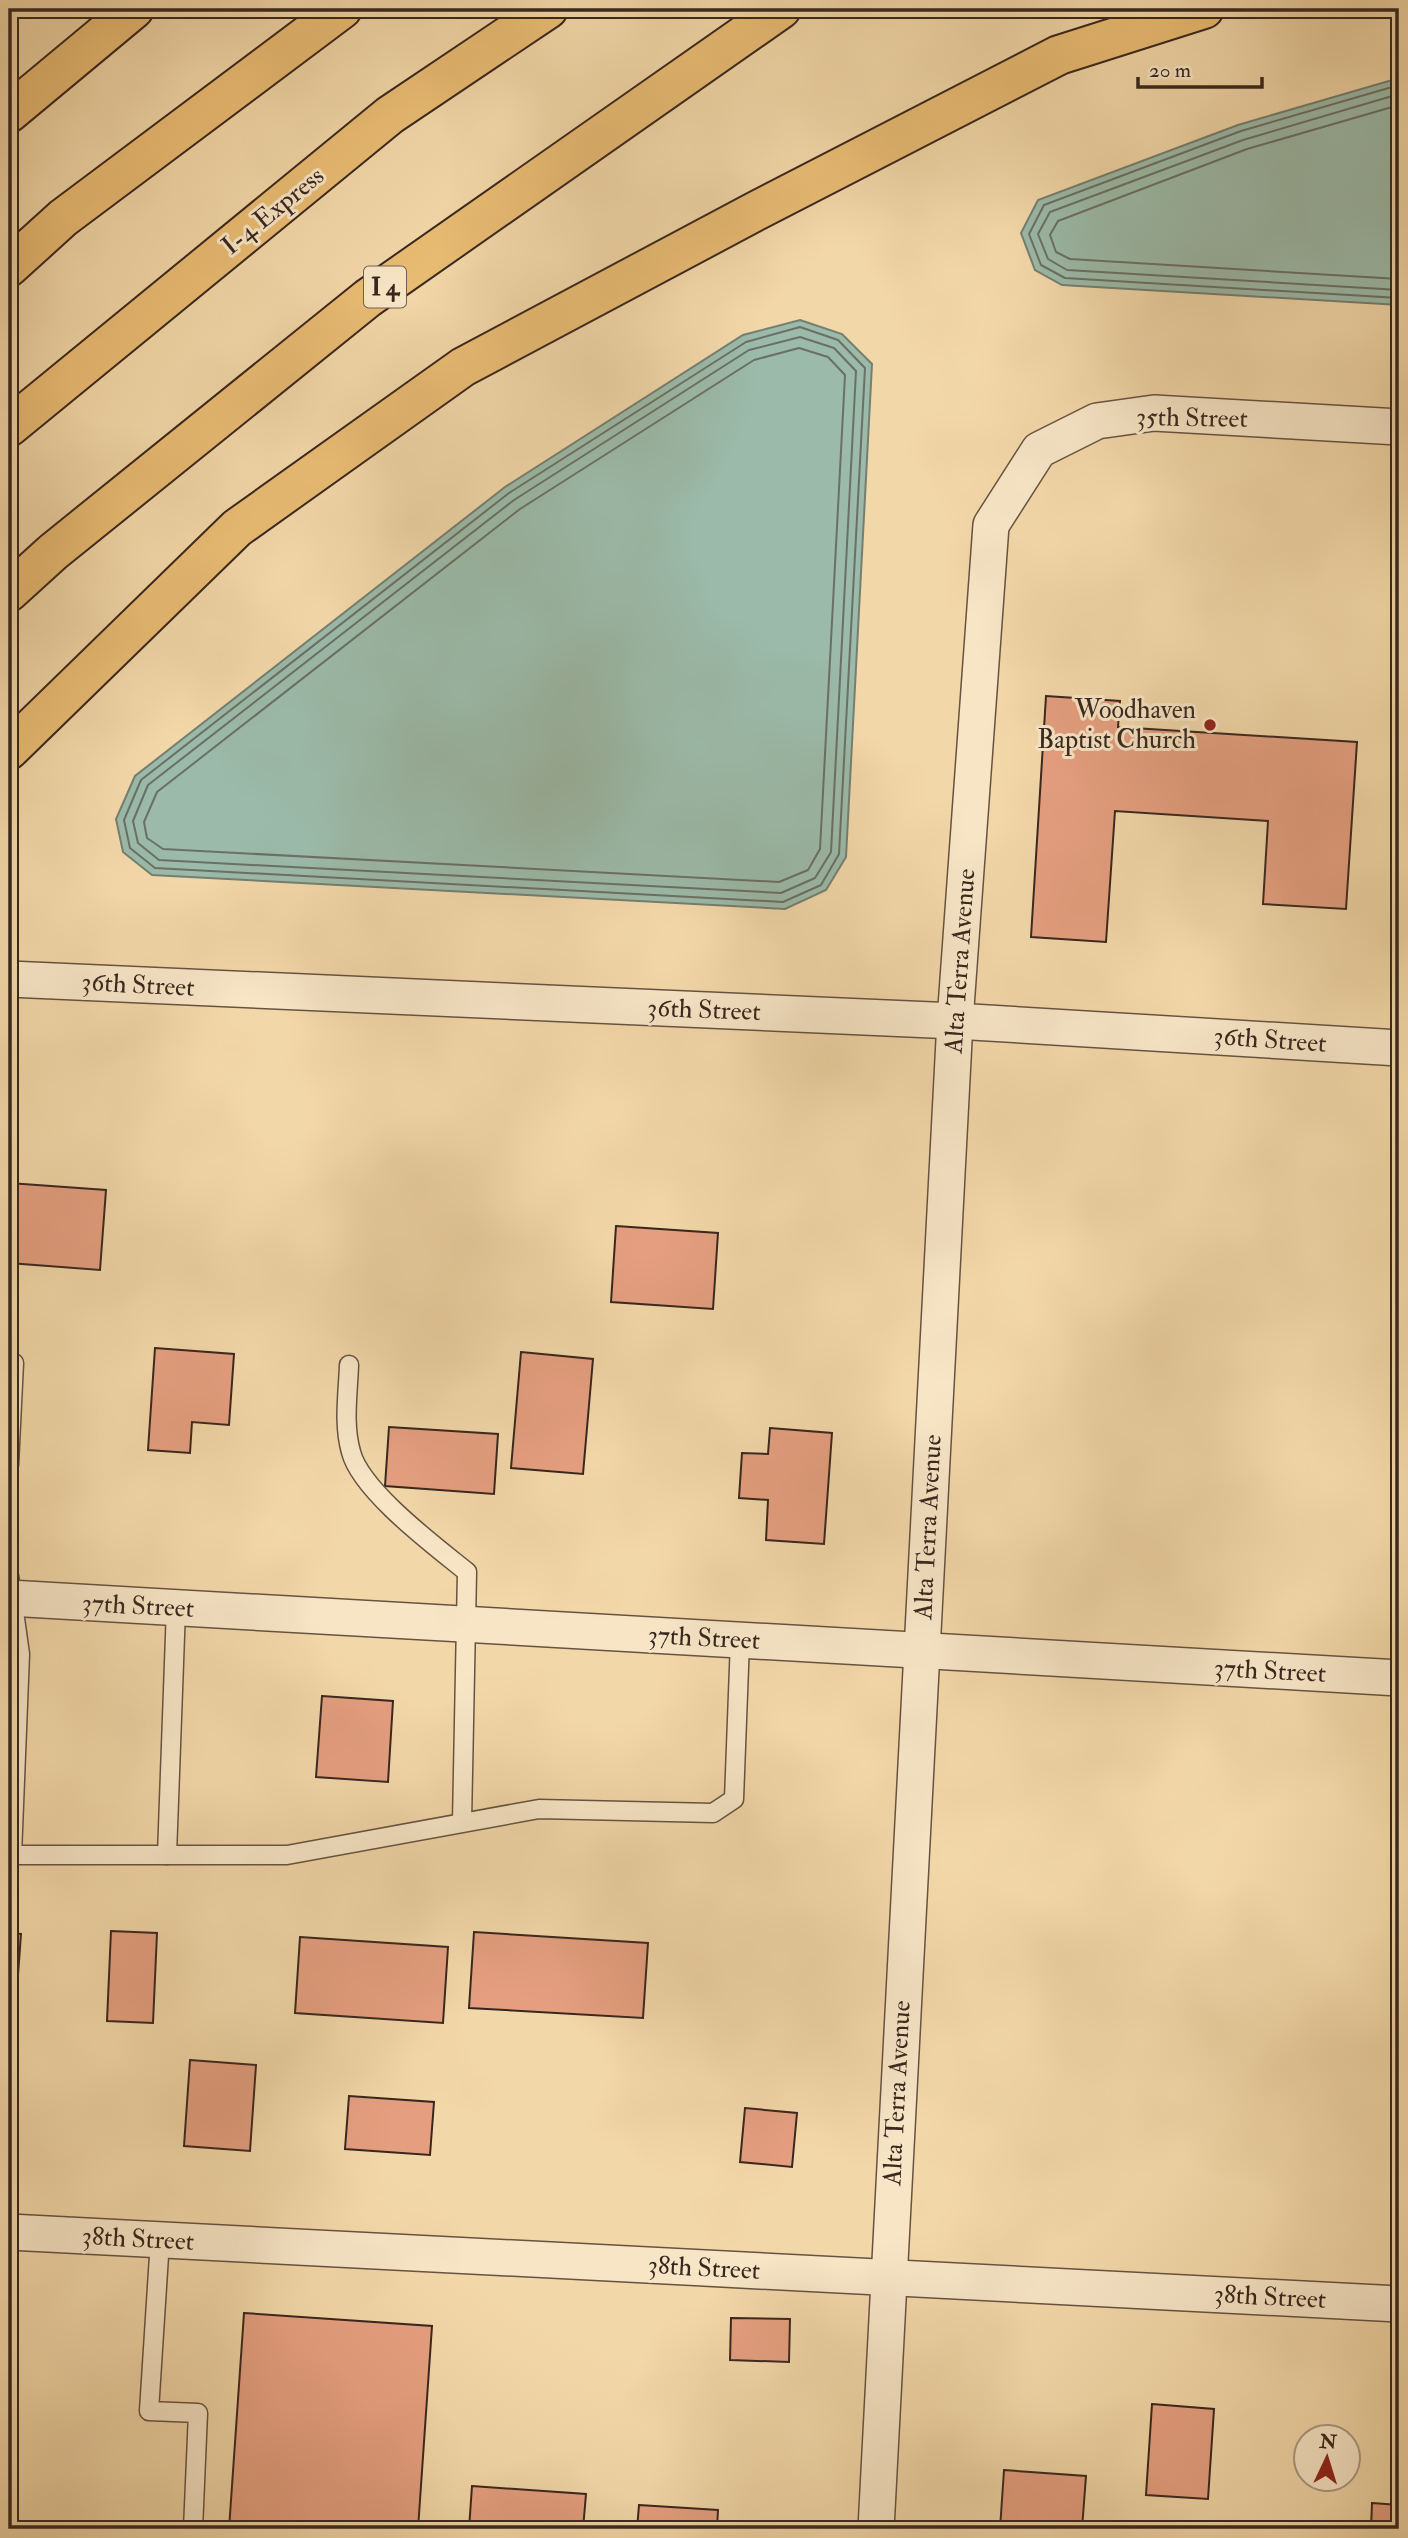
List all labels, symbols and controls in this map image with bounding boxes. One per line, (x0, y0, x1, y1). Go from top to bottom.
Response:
scale bar (1138, 46, 1263, 90)
text: 20 m (1149, 57, 1191, 84)
street label: I-4 Express (215, 160, 331, 263)
road number: I 4 (364, 266, 406, 308)
street label: 35th Street (1136, 401, 1248, 435)
place label: Woodhaven Baptist Church (1037, 694, 1196, 757)
marker: Woodhaven Baptist Church (1202, 717, 1218, 733)
street label: Alta Terra Avenue (938, 867, 982, 1056)
street label: 36th Street (81, 966, 195, 1004)
street label: 36th Street (647, 992, 761, 1028)
street label: 36th Street (1212, 1020, 1328, 1060)
street label: Alta Terra Avenue (907, 1434, 949, 1621)
street label: 37th Street (81, 1587, 195, 1625)
street label: 37th Street (647, 1619, 761, 1657)
street label: 37th Street (1213, 1652, 1327, 1690)
street label: Alta Terra Avenue (876, 2000, 918, 2187)
street label: 38th Street (81, 2220, 195, 2258)
street label: 38th Street (647, 2249, 761, 2287)
street label: 38th Street (1213, 2278, 1327, 2316)
north arrow (1292, 2422, 1362, 2492)
text: N (1318, 2429, 1338, 2455)

